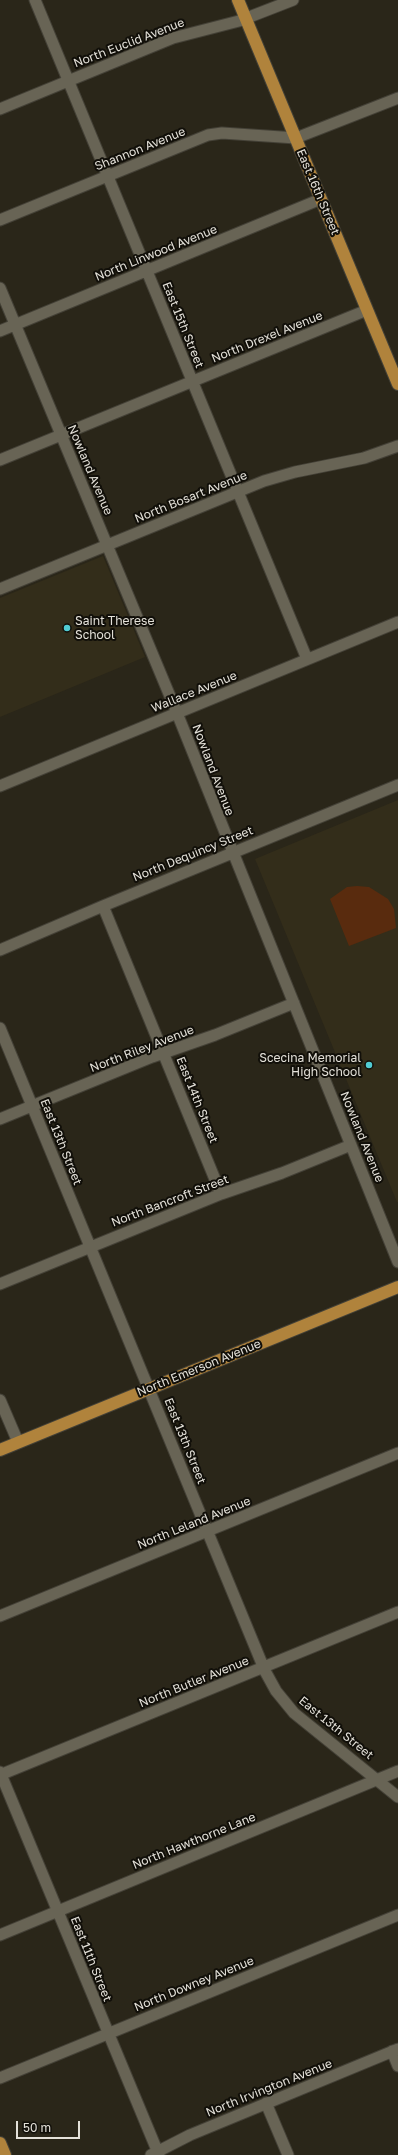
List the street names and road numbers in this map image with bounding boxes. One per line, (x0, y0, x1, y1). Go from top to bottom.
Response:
street label: North Euclid Avenue (72, 15, 186, 71)
street label: Shannon Avenue (93, 124, 187, 174)
street label: East 16th Street (293, 147, 343, 237)
street label: North Linwood Avenue (93, 222, 219, 284)
street label: East 15th Street (159, 280, 207, 370)
street label: North Drexel Avenue (209, 308, 325, 366)
street label: Nowland Avenue (64, 423, 116, 517)
street label: North Bosart Avenue (133, 468, 249, 526)
street label: Wallace Avenue (149, 668, 239, 716)
street label: Nowland Avenue (189, 722, 237, 818)
street label: North Dequincy Street (131, 823, 255, 885)
street label: North Riley Avenue (88, 1023, 196, 1075)
street label: East 14th Street (173, 1055, 221, 1145)
street label: Nowland Avenue (337, 1089, 387, 1185)
street label: East 13th Street (37, 1097, 85, 1187)
street label: North Bancroft Street (109, 1172, 231, 1230)
street label: North Emerson Avenue (135, 1337, 263, 1399)
street label: East 13th Street (161, 1396, 209, 1486)
street label: North Leland Avenue (135, 1494, 253, 1552)
street label: North Butler Avenue (137, 1653, 251, 1711)
street label: East 13th Street (296, 1694, 376, 1762)
street label: North Hawthorne Lane (130, 1810, 258, 1872)
street label: East 11th Street (67, 1914, 115, 2004)
street label: North Downey Avenue (132, 1953, 256, 2015)
street label: North Irvington Avenue (204, 2056, 334, 2120)

